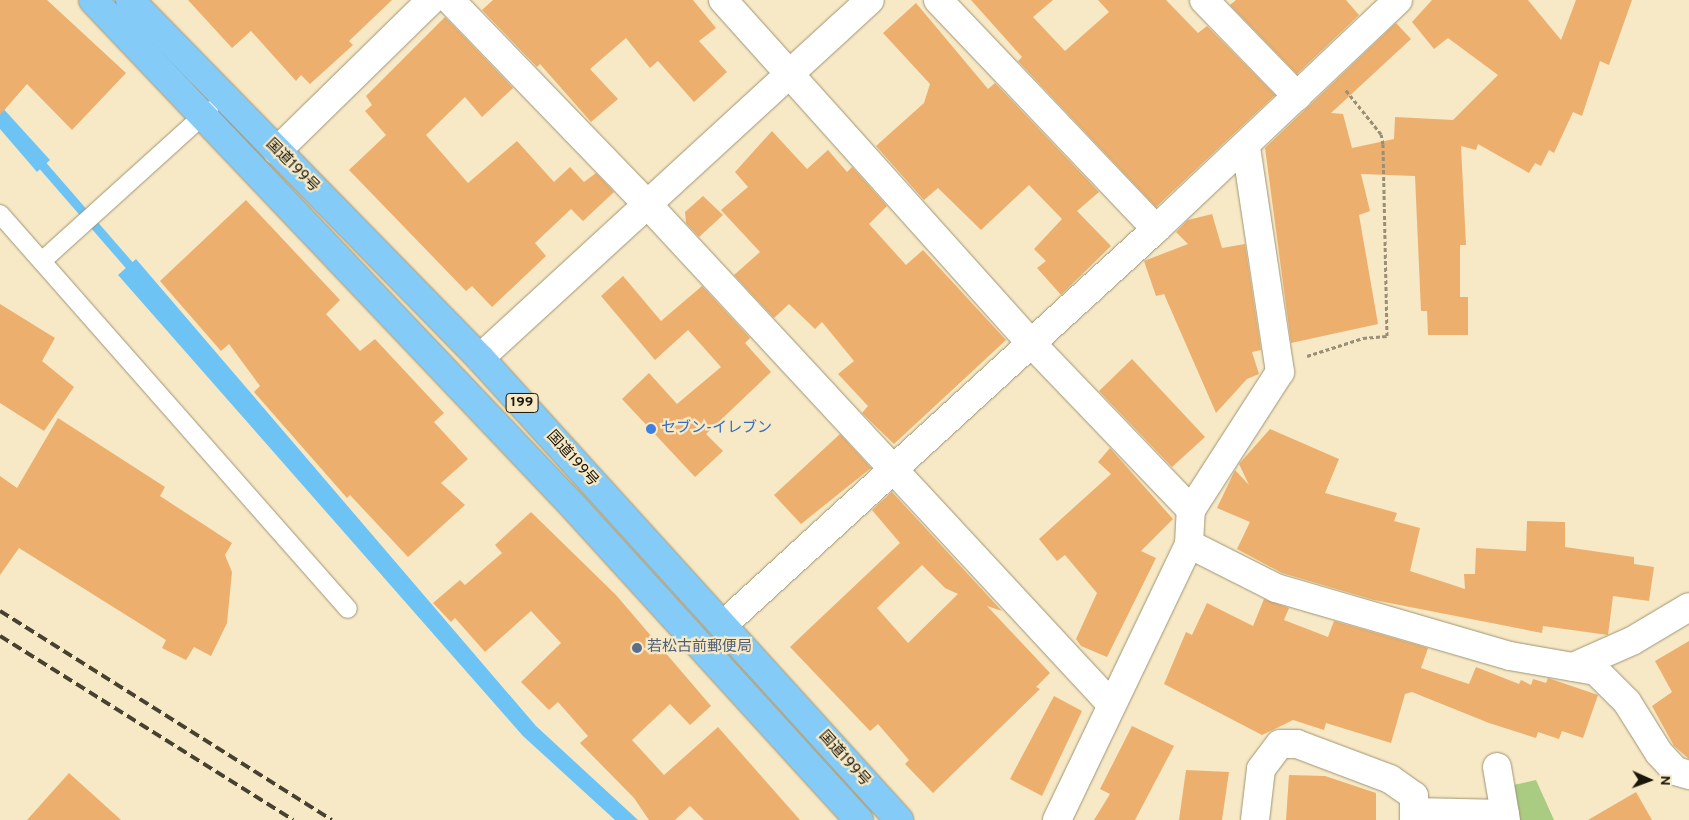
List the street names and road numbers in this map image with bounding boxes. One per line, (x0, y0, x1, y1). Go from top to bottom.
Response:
street label: 国道199号 (261, 135, 323, 197)
road number: 199 (504, 392, 540, 414)
street label: 国道199号 (542, 428, 602, 490)
street label: 国道199号 (814, 728, 874, 790)

